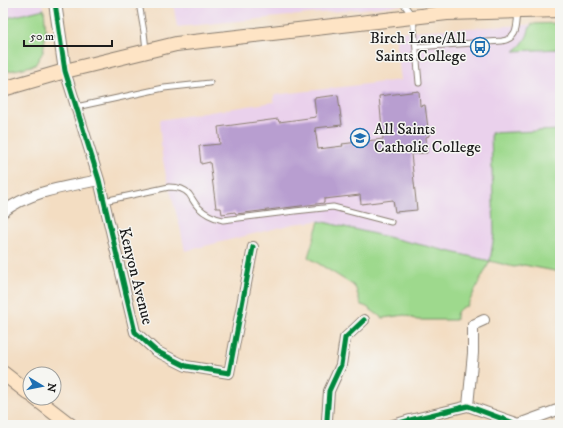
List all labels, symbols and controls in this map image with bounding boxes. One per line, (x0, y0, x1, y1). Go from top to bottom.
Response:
scale bar (24, 22, 112, 48)
place label: Birch Lane/All Saints College (370, 28, 466, 66)
text: 50 m (30, 29, 54, 44)
bus stop icon: Birch Lane/All Saints College (469, 36, 491, 58)
place label: All Saints Catholic College (374, 119, 481, 157)
school or university icon: All Saints Catholic College (349, 127, 371, 149)
street label: Kenyon Avenue (114, 225, 158, 327)
north arrow (22, 366, 62, 406)
text: N (43, 382, 59, 393)

